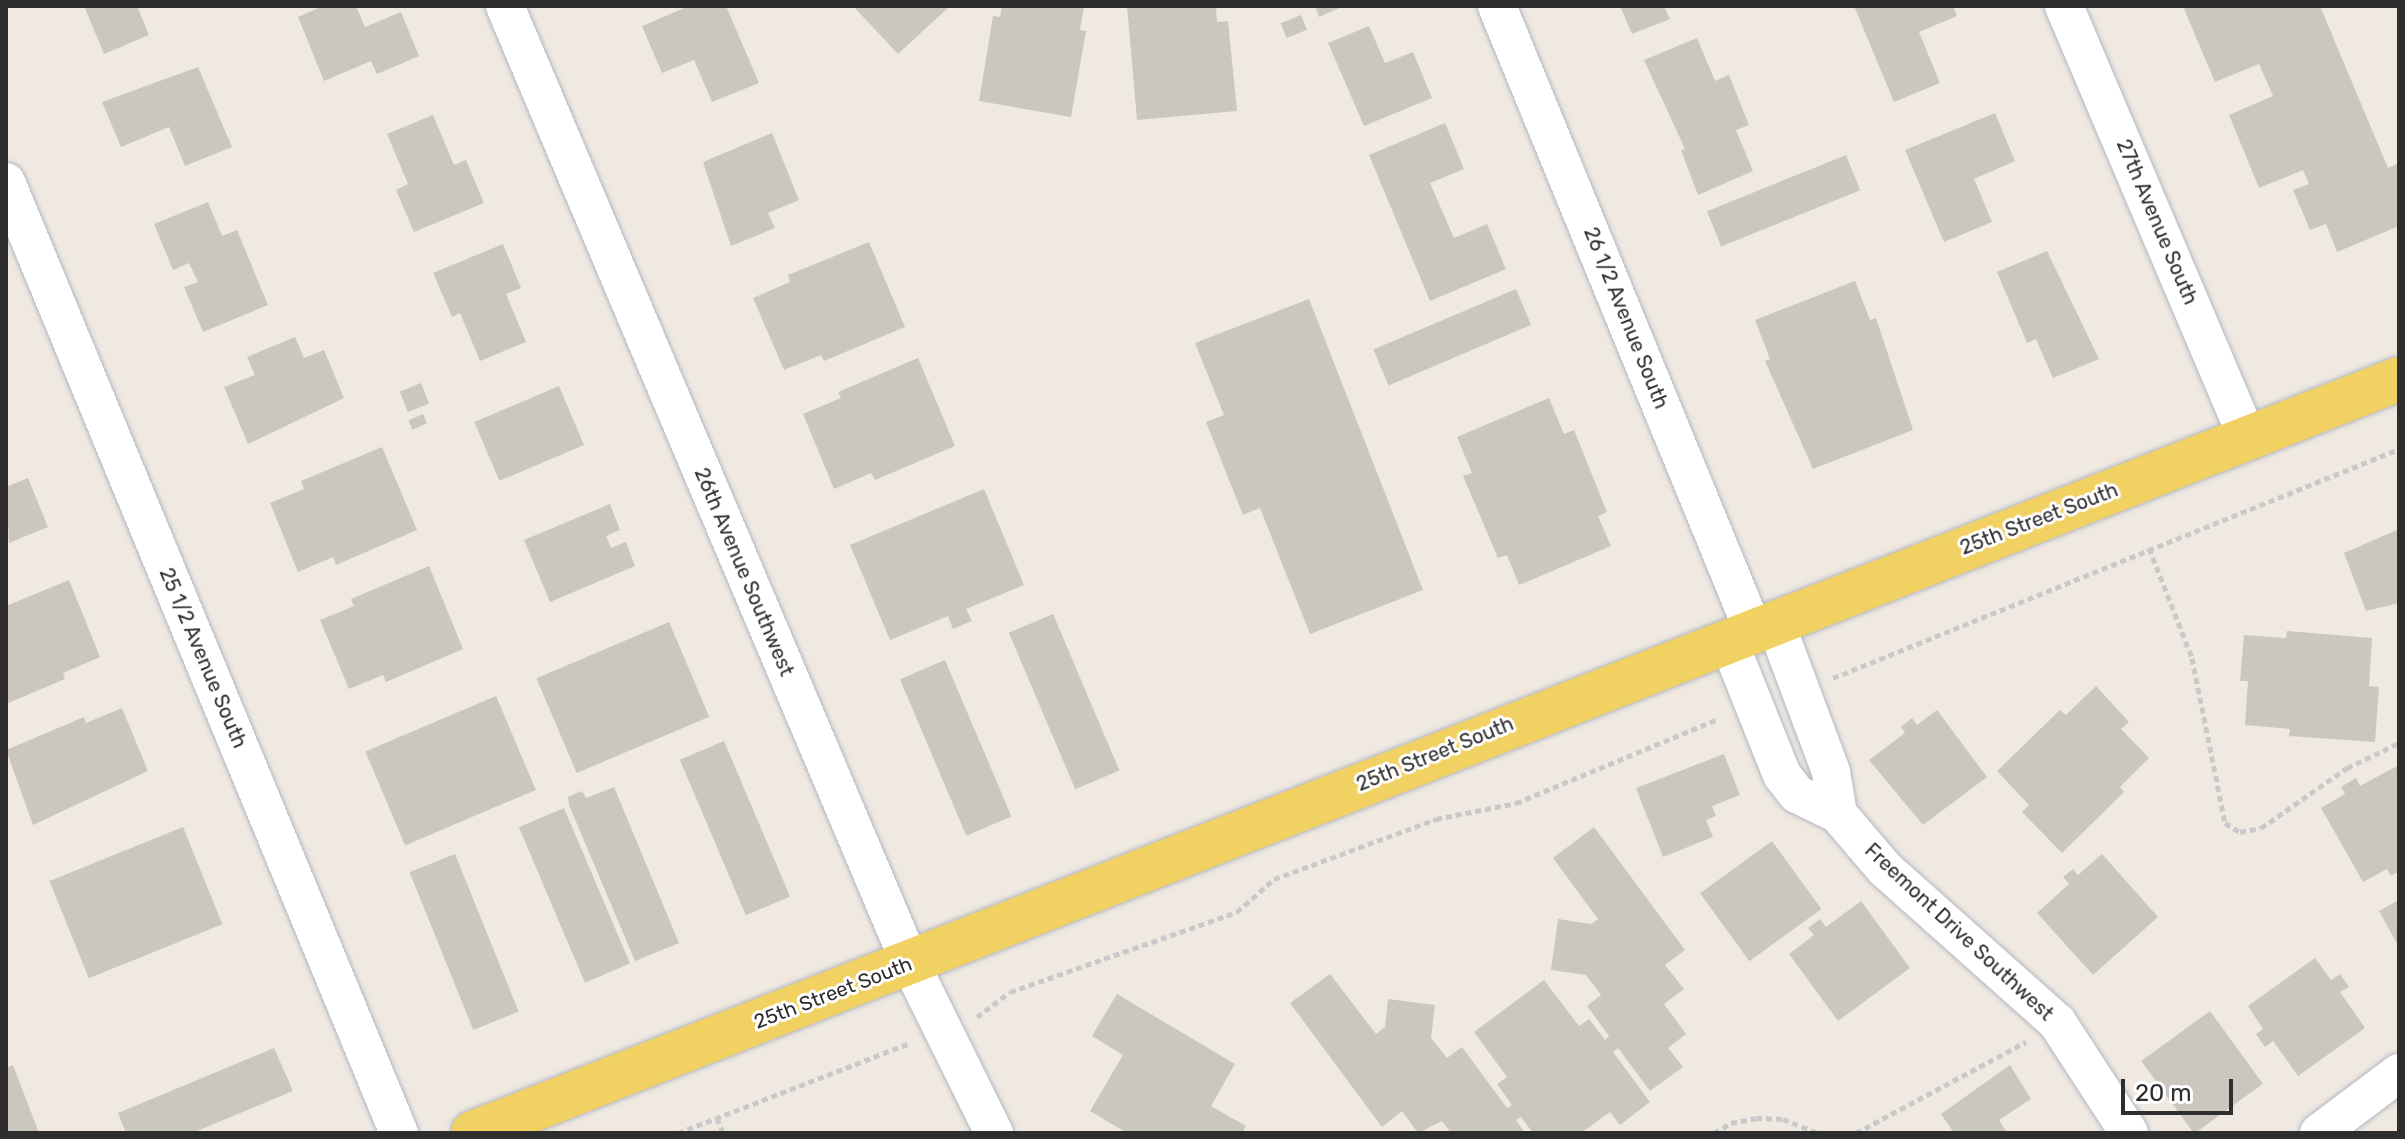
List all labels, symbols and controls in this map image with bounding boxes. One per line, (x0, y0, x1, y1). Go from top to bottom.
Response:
street label: 27th Avenue South (2111, 135, 2203, 309)
street label: 26 1/2 Avenue South (1579, 223, 1673, 413)
street label: 26th Avenue Southwest (689, 464, 799, 680)
street label: 25th Street South (1957, 478, 2121, 560)
street label: 25 1/2 Avenue South (154, 564, 252, 752)
street label: 25th Street South (1353, 712, 1517, 796)
street label: Freemont Drive Southwest (1860, 838, 2058, 1026)
street label: 25th Street South (751, 952, 915, 1034)
scale bar (2125, 1063, 2237, 1113)
text: 20 m (2135, 1079, 2192, 1107)

